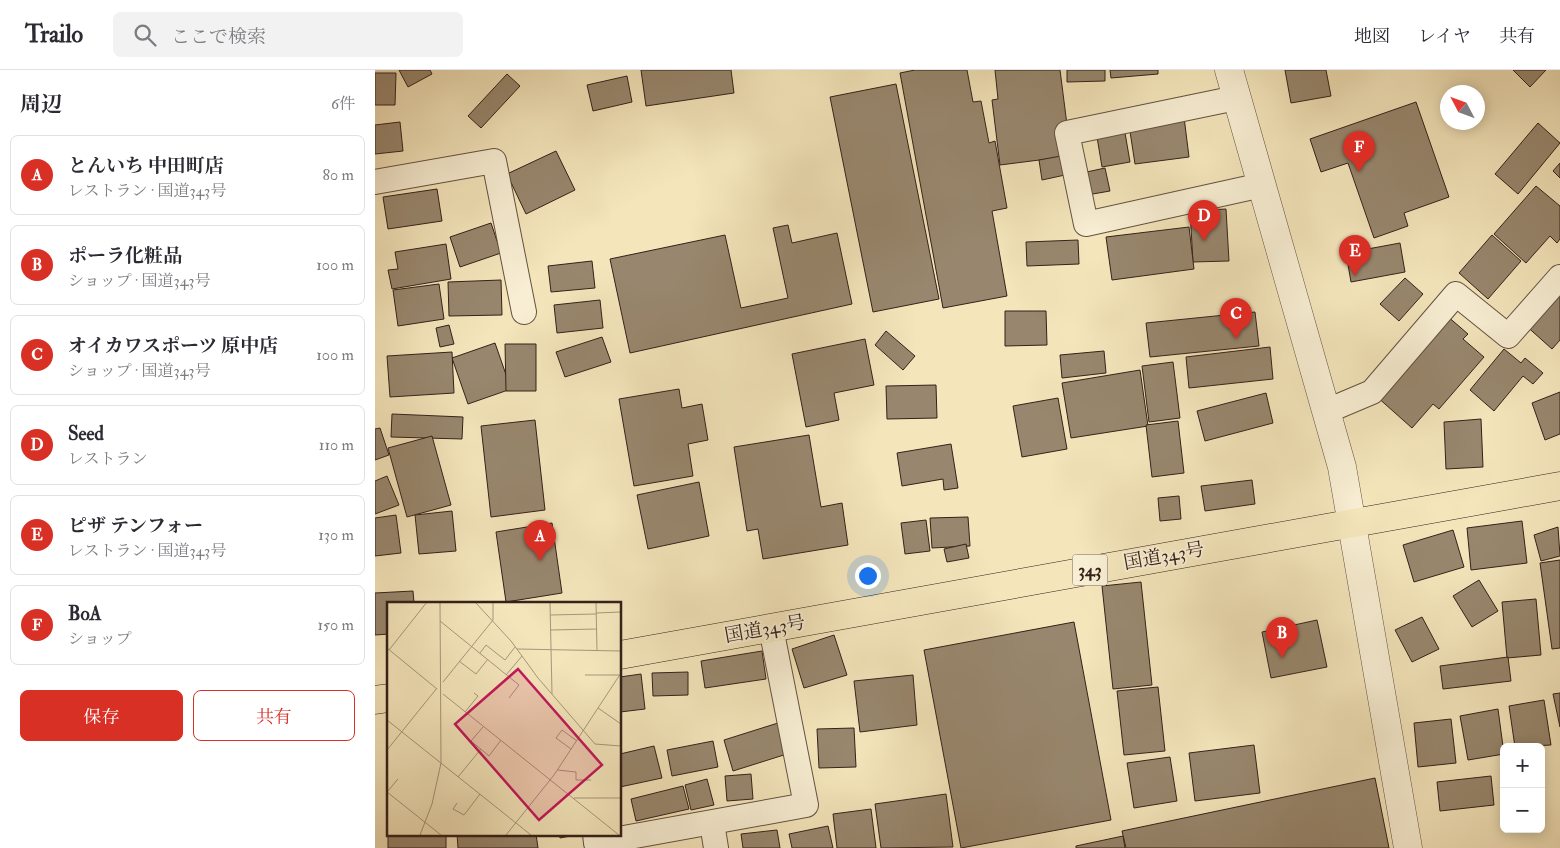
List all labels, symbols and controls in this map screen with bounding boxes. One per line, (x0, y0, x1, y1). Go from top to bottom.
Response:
search box (113, 12, 463, 57)
text: Trailo (25, 19, 83, 50)
icon: search (131, 21, 159, 49)
text: ここで検索 (171, 25, 266, 49)
text: 地図 (1354, 25, 1390, 48)
text: レイヤ (1418, 25, 1471, 48)
text: 共有 (1499, 25, 1535, 48)
north arrow (1440, 85, 1485, 130)
text: 周辺 (20, 91, 62, 118)
text: 6件 (331, 94, 355, 114)
pin: F (1343, 131, 1375, 172)
text: とんいち 中田町店 (68, 154, 224, 178)
text: A (32, 165, 42, 185)
text: 80 m (323, 165, 354, 185)
text: レストラン · 国道343号 (68, 181, 226, 201)
pin: D (1188, 200, 1220, 241)
pin: E (1339, 235, 1371, 276)
text: ポーラ化粧品 (68, 244, 182, 268)
text: B (32, 255, 42, 275)
text: 100 m (316, 255, 354, 275)
text: ショップ · 国道343号 (68, 271, 210, 291)
pin: C (1220, 298, 1252, 339)
text: オイカワスポーツ 原中店 (68, 334, 278, 358)
text: C (31, 345, 43, 365)
text: 100 m (316, 345, 354, 365)
text: ショップ · 国道343号 (68, 361, 210, 381)
text: Seed (68, 422, 104, 446)
text: D (30, 435, 44, 455)
text: 110 m (319, 435, 354, 455)
text: レストラン (68, 449, 148, 469)
text: ピザ テンフォー (68, 514, 203, 538)
pin: A (524, 520, 556, 561)
text: E (31, 525, 43, 545)
text: 130 m (318, 525, 354, 545)
street label: 国道343号 (1122, 537, 1206, 575)
text: レストラン · 国道343号 (68, 541, 226, 561)
road number: 343 (1073, 554, 1107, 586)
your location (855, 563, 881, 589)
text: BoA (68, 602, 102, 626)
inset map (387, 602, 621, 836)
street label: 国道343号 (723, 610, 807, 648)
text: F (32, 615, 42, 635)
text: 150 m (317, 615, 354, 635)
pin: B (1266, 617, 1298, 658)
text: ショップ (68, 629, 132, 649)
button: 保存 (20, 690, 183, 741)
button: 共有 (193, 690, 355, 741)
map controls (1500, 743, 1545, 833)
button: + (1500, 743, 1545, 788)
button: − (1500, 788, 1545, 833)

